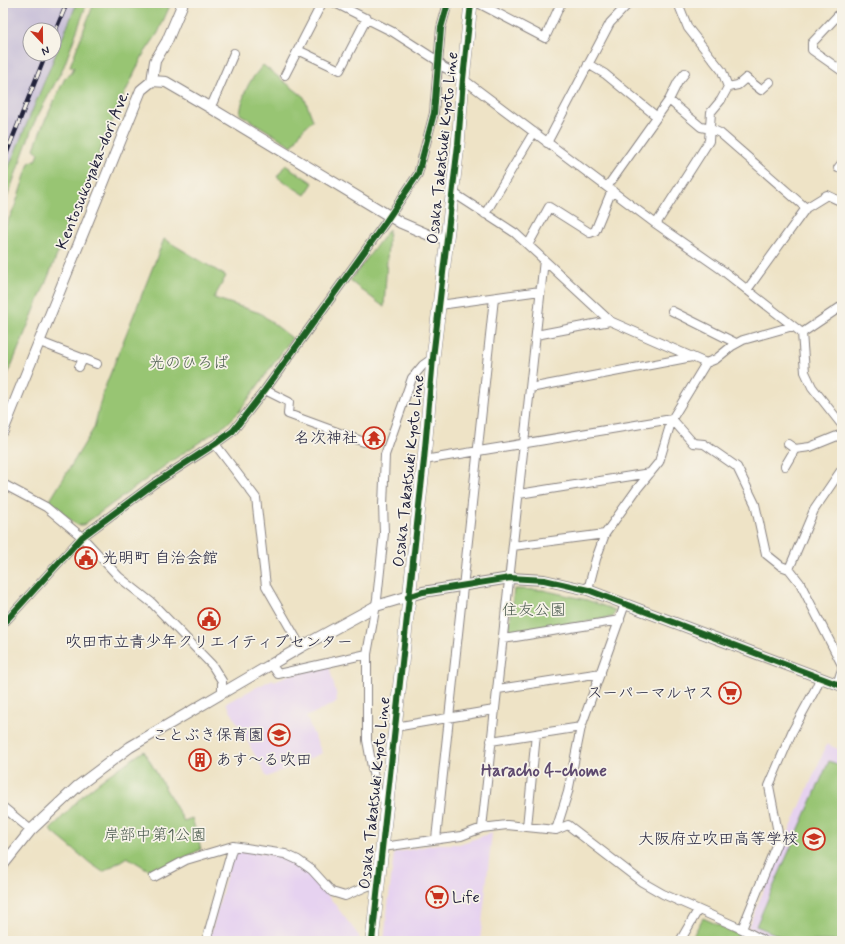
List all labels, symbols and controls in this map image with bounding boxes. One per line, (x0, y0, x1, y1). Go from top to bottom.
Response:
north arrow (22, 22, 62, 62)
text: N (39, 42, 51, 58)
street label: Osaka Takatsuki Kyoto Line (422, 51, 464, 245)
street label: Kentosukoyaka-dori Ave. (51, 87, 135, 253)
park label: 光のひろば (149, 353, 229, 374)
street label: Osaka Takatsuki Kyoto Line (388, 374, 430, 568)
temple icon: 名次神社 (361, 425, 387, 451)
place label: 名次神社 (294, 428, 358, 449)
public building icon: 光明町 自治会館 (73, 545, 99, 571)
place label: 光明町 自治会館 (102, 548, 218, 569)
park label: 住友公園 (502, 600, 566, 621)
public building icon: 吹田市立青少年クリエイティブセンター (196, 606, 222, 632)
place label: 吹田市立青少年クリエイティブセンター (65, 632, 353, 653)
supermarket icon: スーパーマルヤス (717, 680, 743, 706)
place label: スーパーマルヤス (587, 683, 714, 704)
street label: Osaka Takatsuki Kyoto Line (354, 696, 396, 890)
school or university icon: ことぶき保育園 (266, 722, 292, 748)
place label: ことぶき保育園 (152, 725, 264, 746)
building icon: あす～る吹田 (187, 747, 213, 773)
place label: あす～る吹田 (216, 750, 312, 771)
district label: Haracho 4-chome (481, 760, 607, 782)
park label: 岸部中第1公園 (103, 825, 207, 846)
school or university icon: 大阪府立吹田高等学校 (801, 826, 827, 852)
place label: 大阪府立吹田高等学校 (638, 829, 798, 850)
supermarket icon: Life (424, 884, 450, 910)
place label: Life (452, 887, 480, 908)

